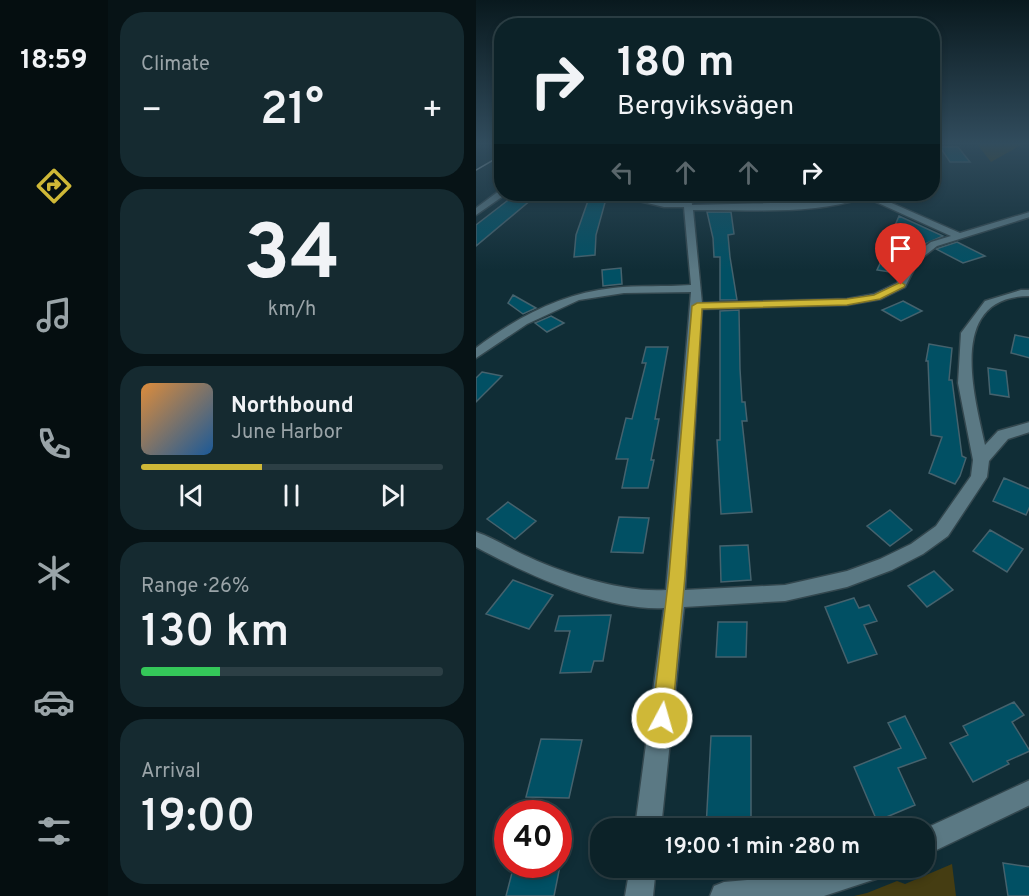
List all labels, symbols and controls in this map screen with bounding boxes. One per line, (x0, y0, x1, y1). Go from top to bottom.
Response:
text: 180 m (617, 38, 734, 91)
icon: right (518, 42, 596, 120)
text: 18:59 (20, 44, 88, 78)
text: Climate (141, 52, 210, 78)
text: 21° (260, 83, 324, 140)
text: Bergviksvägen (617, 90, 794, 124)
text: − (141, 91, 162, 133)
text: + (422, 91, 443, 133)
icon: left (606, 156, 639, 189)
icon: ahead (669, 156, 702, 189)
icon: ahead (732, 156, 765, 189)
icon: right (795, 156, 828, 189)
icon: directions (33, 165, 75, 207)
text: 34 (244, 208, 340, 307)
pin (875, 223, 926, 285)
icon: arrive (884, 232, 917, 265)
icon: music (33, 294, 75, 336)
text: km/h (268, 297, 316, 323)
text: Northbound (231, 393, 354, 420)
text: June Harbor (231, 420, 343, 446)
icon: phone (33, 423, 75, 465)
icon: previous (175, 479, 208, 512)
icon: pause (275, 479, 308, 512)
icon: next (376, 479, 409, 512)
icon: climate (33, 552, 75, 594)
text: Range · 26% (141, 574, 249, 600)
text: 130 km (141, 605, 289, 662)
icon: car (33, 681, 75, 723)
position arrow (630, 686, 694, 750)
text: Arrival (141, 759, 201, 785)
text: 19:00 (141, 790, 255, 847)
speed limit sign: 40 (494, 800, 572, 878)
icon: filters (33, 810, 75, 852)
text: 19:00 · 1 min · 280 m (665, 834, 860, 861)

